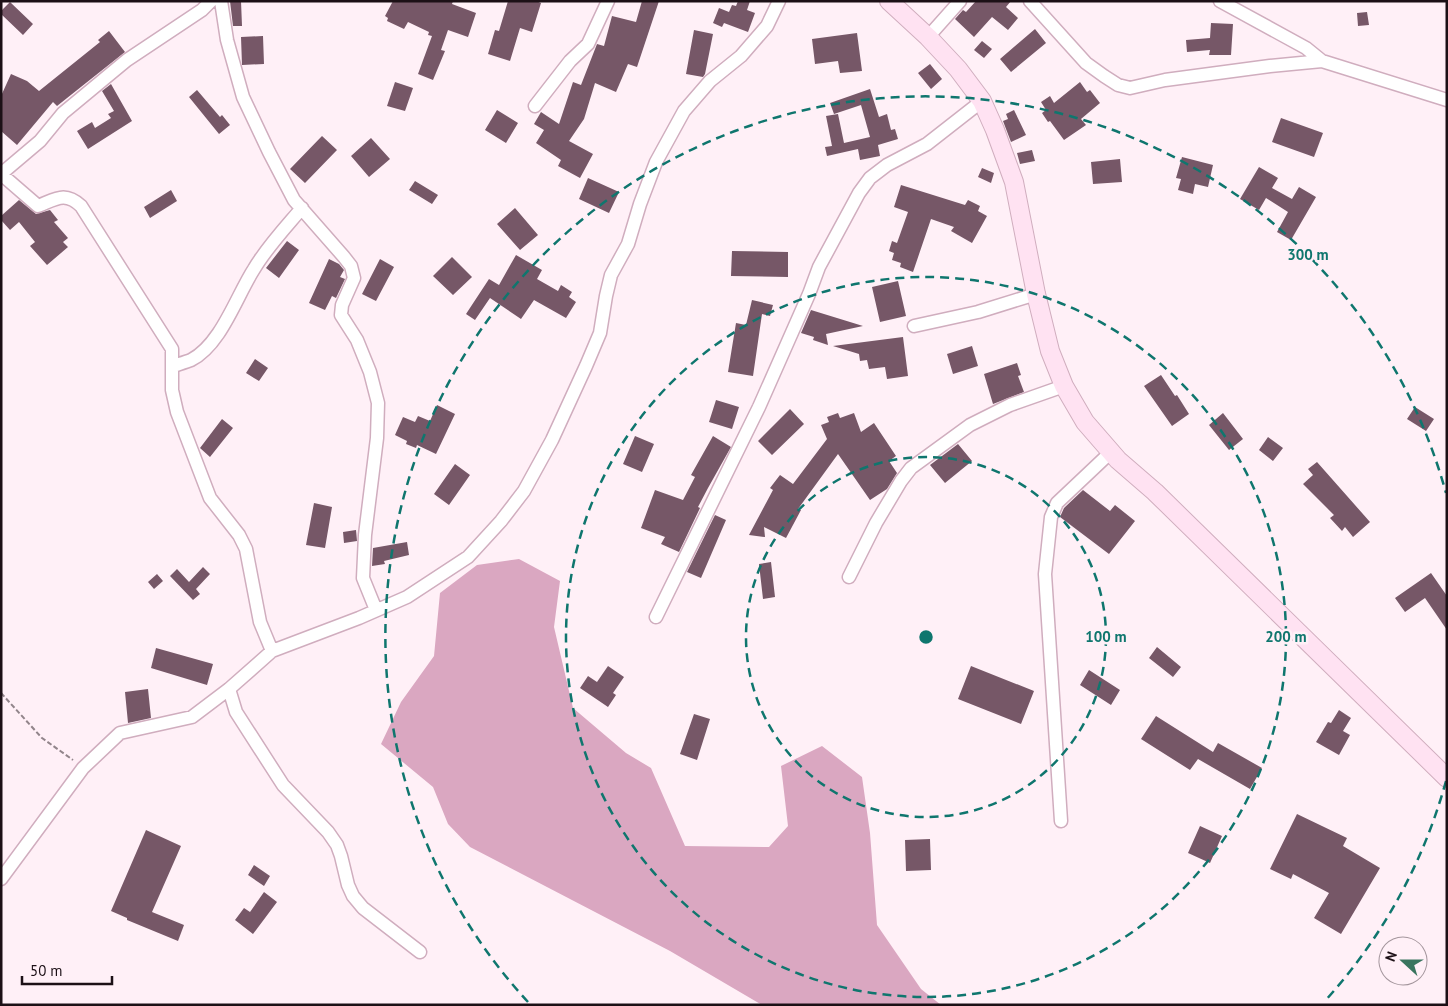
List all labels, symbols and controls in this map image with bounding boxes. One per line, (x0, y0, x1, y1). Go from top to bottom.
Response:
text: 300 m (1287, 245, 1329, 264)
text: 100 m (1085, 627, 1127, 646)
text: 200 m (1265, 627, 1307, 646)
centre of rings (917, 628, 935, 646)
north arrow (1378, 936, 1428, 986)
text: N (1381, 949, 1401, 964)
scale bar (22, 954, 112, 986)
text: 50 m (30, 961, 63, 980)

